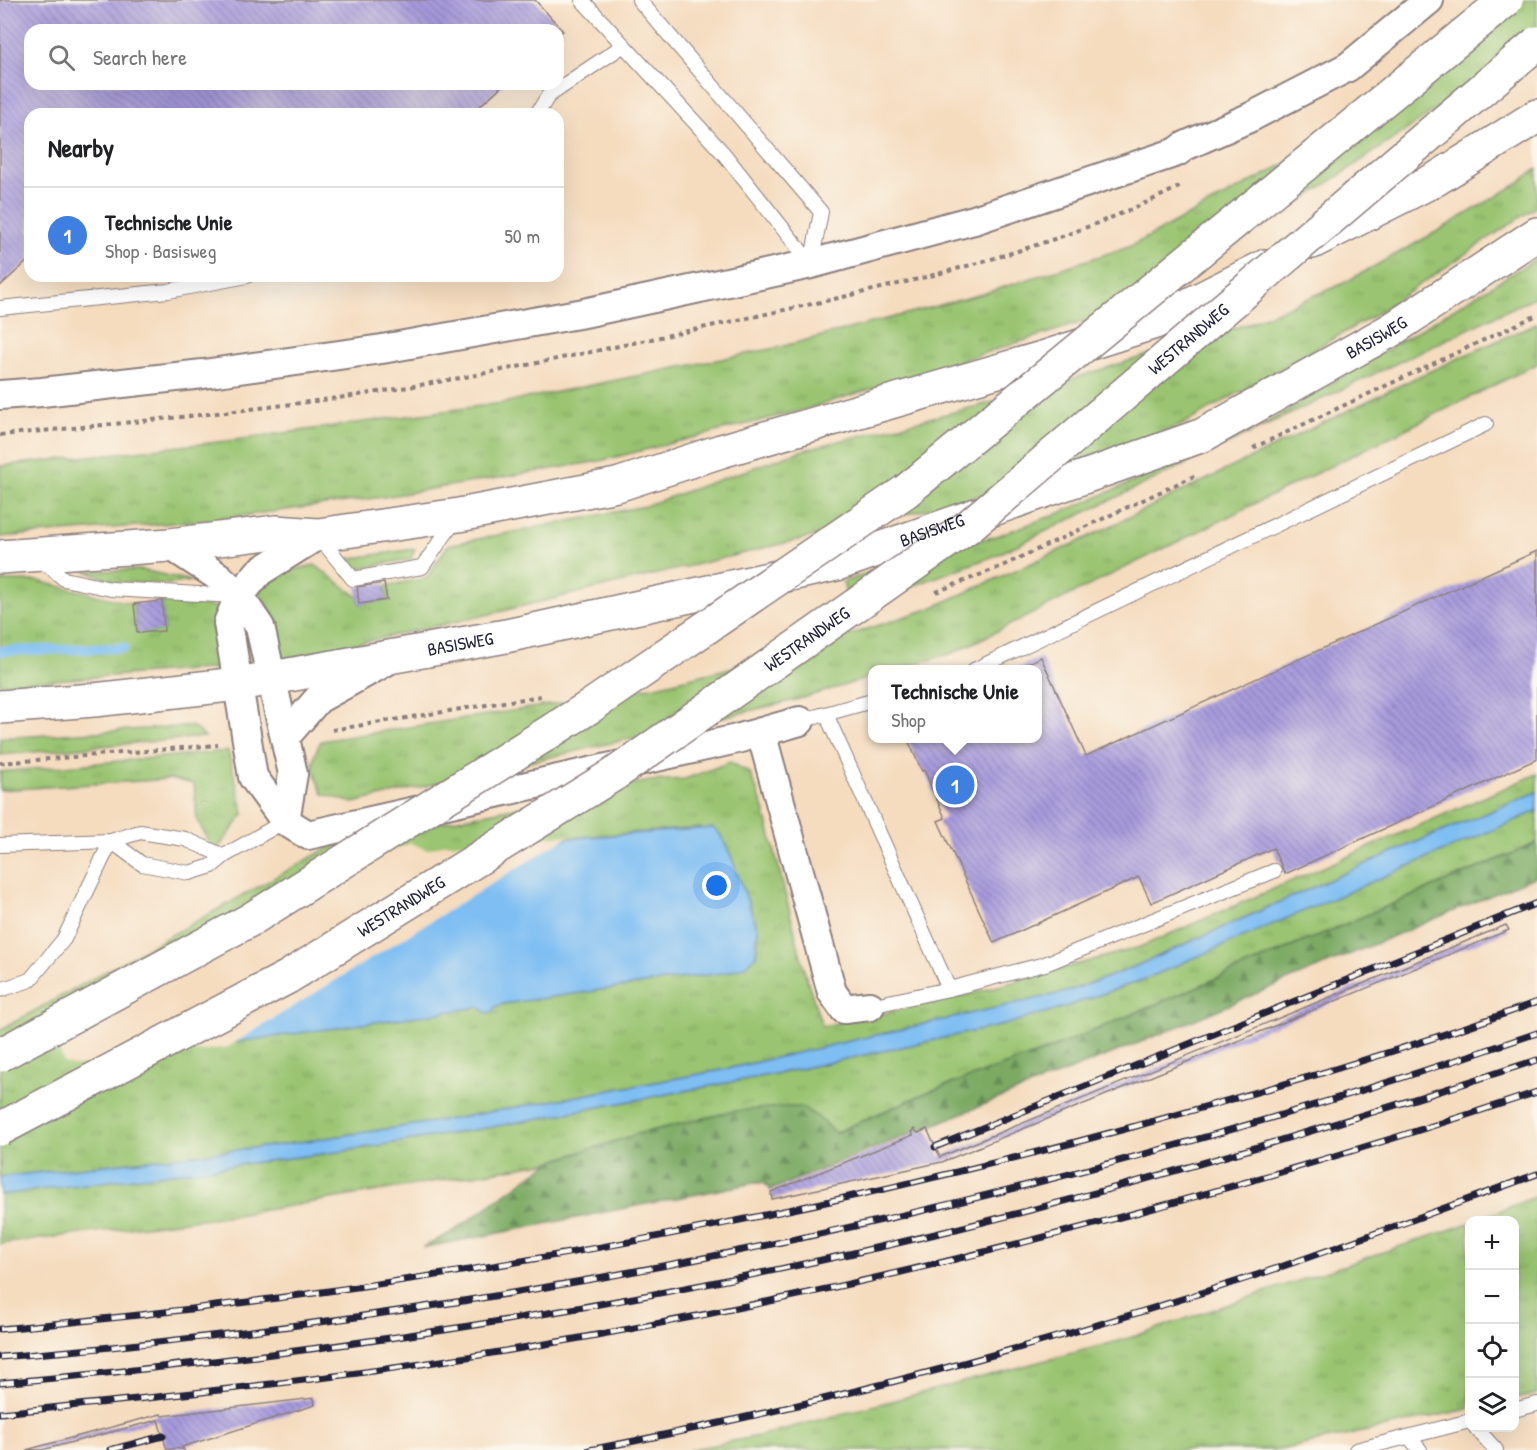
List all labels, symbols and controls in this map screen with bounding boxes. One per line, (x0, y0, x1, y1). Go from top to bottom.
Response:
search box (24, 24, 564, 90)
icon: search (45, 41, 78, 74)
text: Search here (93, 42, 187, 72)
text: Nearby (48, 130, 114, 165)
text: Technische Unie (105, 207, 233, 237)
text: 1 (64, 222, 71, 249)
text: 50 m (504, 222, 540, 249)
text: Shop · Basisweg (105, 237, 216, 264)
street label: WESTRANDWEG (1143, 297, 1234, 380)
street label: BASISWEG (1341, 310, 1412, 365)
street label: BASISWEG (896, 507, 968, 553)
street label: WESTRANDWEG (759, 600, 855, 677)
street label: BASISWEG (425, 625, 495, 662)
popup (868, 665, 1042, 743)
text: Technische Unie (891, 676, 1019, 706)
text: Shop (891, 706, 925, 733)
pin: 1 (936, 762, 974, 808)
street label: WESTRANDWEG (353, 869, 450, 943)
your location (702, 871, 731, 900)
map controls (1465, 1216, 1519, 1432)
button: + (1465, 1216, 1519, 1270)
button: − (1465, 1270, 1519, 1324)
button: locate (1465, 1324, 1519, 1378)
button: layers (1465, 1378, 1519, 1432)

